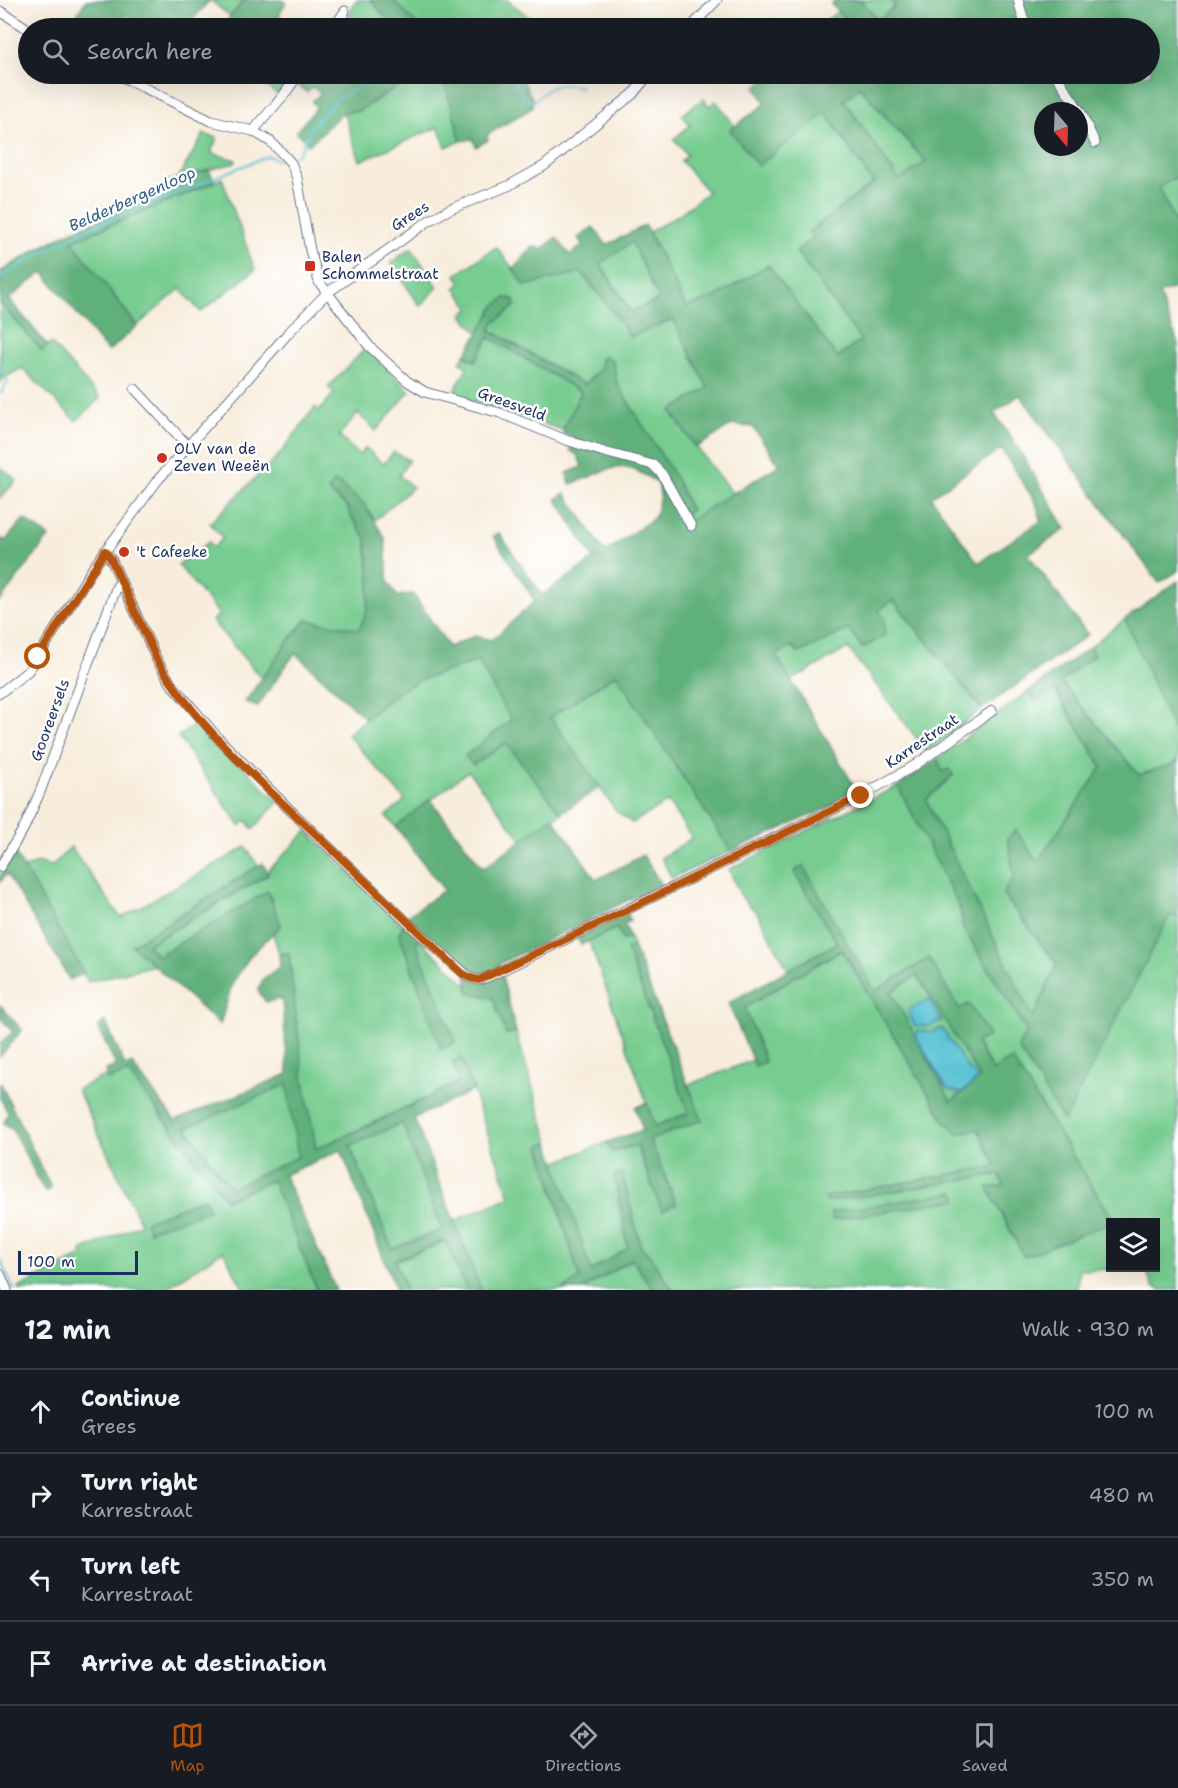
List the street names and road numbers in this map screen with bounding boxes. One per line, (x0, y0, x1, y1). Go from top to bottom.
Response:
street label: Grees (387, 196, 433, 236)
street label: Greesveld (475, 382, 549, 426)
street label: Gooreersels (26, 676, 74, 764)
street label: Karrestraat (882, 709, 962, 773)

